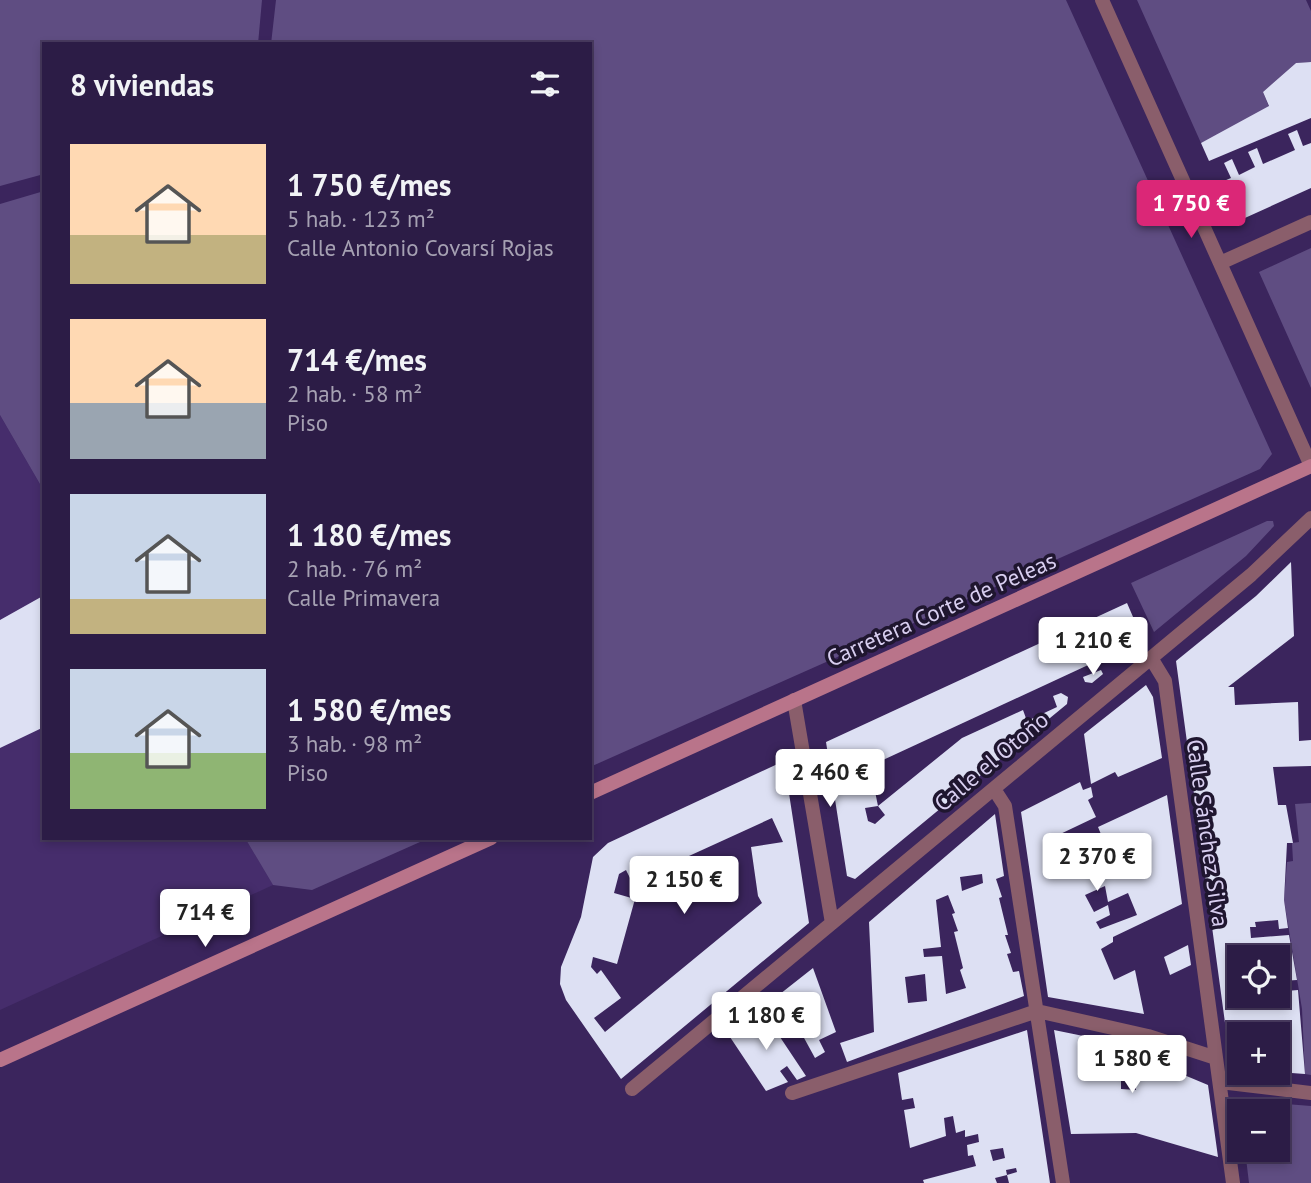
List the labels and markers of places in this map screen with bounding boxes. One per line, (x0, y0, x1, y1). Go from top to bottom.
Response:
pin: 1 750 € (1126, 180, 1256, 240)
pin: 1 210 € (1028, 618, 1158, 677)
pin: 2 460 € (765, 750, 895, 809)
pin: 2 370 € (1032, 834, 1162, 893)
pin: 2 150 € (619, 856, 749, 916)
pin: 714 € (156, 890, 254, 949)
pin: 1 180 € (701, 992, 831, 1052)
pin: 1 580 € (1067, 1036, 1197, 1095)

